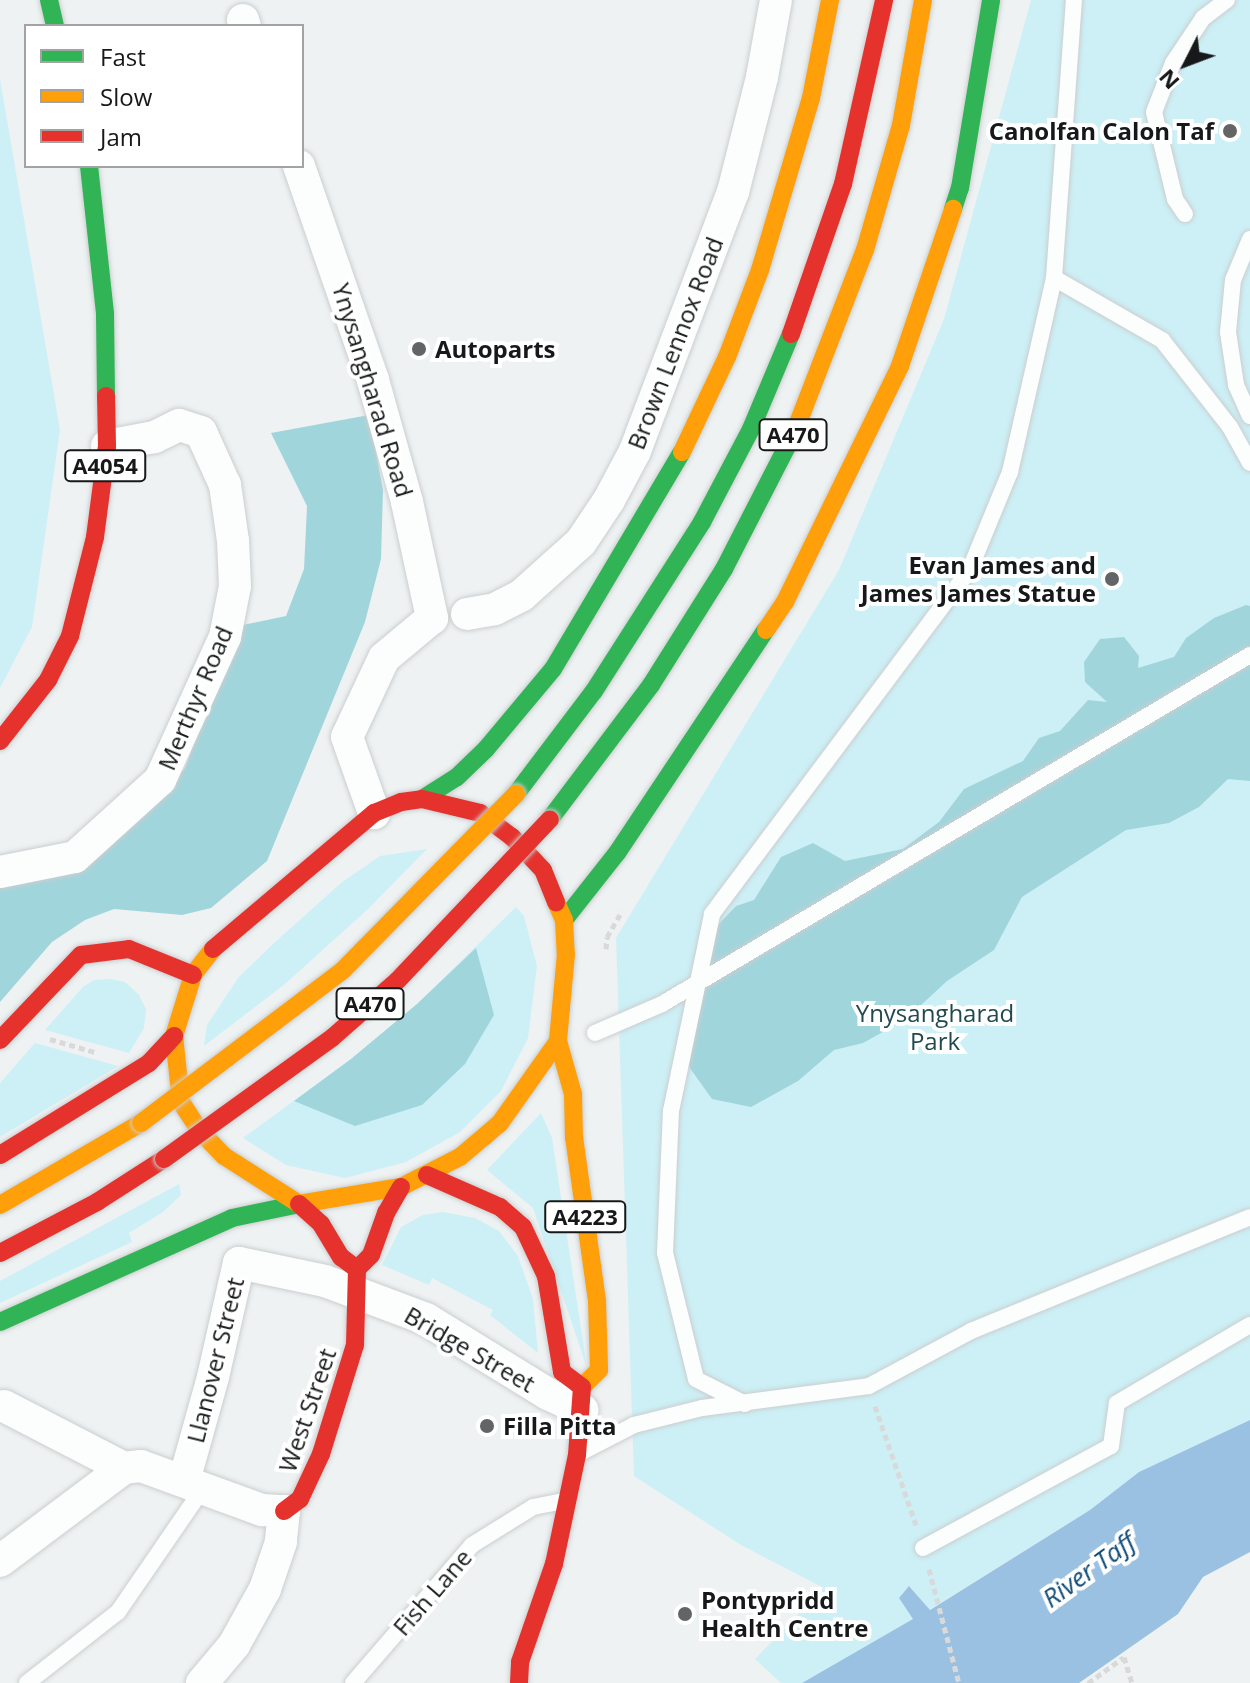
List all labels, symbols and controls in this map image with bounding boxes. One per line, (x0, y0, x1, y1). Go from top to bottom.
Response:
legend (24, 24, 304, 168)
north arrow (1146, 24, 1226, 104)
text: Fast (100, 40, 146, 73)
text: N (1151, 63, 1185, 97)
text: Slow (100, 80, 152, 113)
place label: Canolfan Calon Taf (989, 117, 1214, 145)
text: Jam (100, 120, 142, 153)
marker: Canolfan Calon Taf (1221, 122, 1239, 140)
street label: Brown Lennox Road (621, 233, 729, 453)
street label: Ynysangharad Road (327, 280, 419, 500)
place label: Autoparts (435, 335, 556, 363)
marker: Autoparts (410, 340, 428, 358)
road number: A470 (757, 417, 829, 453)
road number: A4054 (63, 448, 147, 484)
place label: Evan James and James James Statue (861, 551, 1096, 607)
marker: Evan James and James James Statue (1103, 570, 1121, 588)
street label: Merthyr Road (152, 622, 238, 774)
road number: A470 (334, 986, 406, 1022)
park label: Ynysangharad Park (856, 999, 1014, 1055)
road number: A4223 (543, 1199, 627, 1235)
street label: Llanover Street (181, 1274, 249, 1446)
street label: Bridge Street (400, 1300, 540, 1398)
street label: West Street (272, 1344, 342, 1476)
place label: Filla Pitta (503, 1412, 617, 1440)
marker: Filla Pitta (478, 1417, 496, 1435)
water label: River Taff (1036, 1526, 1142, 1614)
street label: Fish Lane (387, 1543, 477, 1641)
place label: Pontypridd Health Centre (701, 1586, 869, 1642)
marker: Pontypridd Health Centre (676, 1605, 694, 1623)

